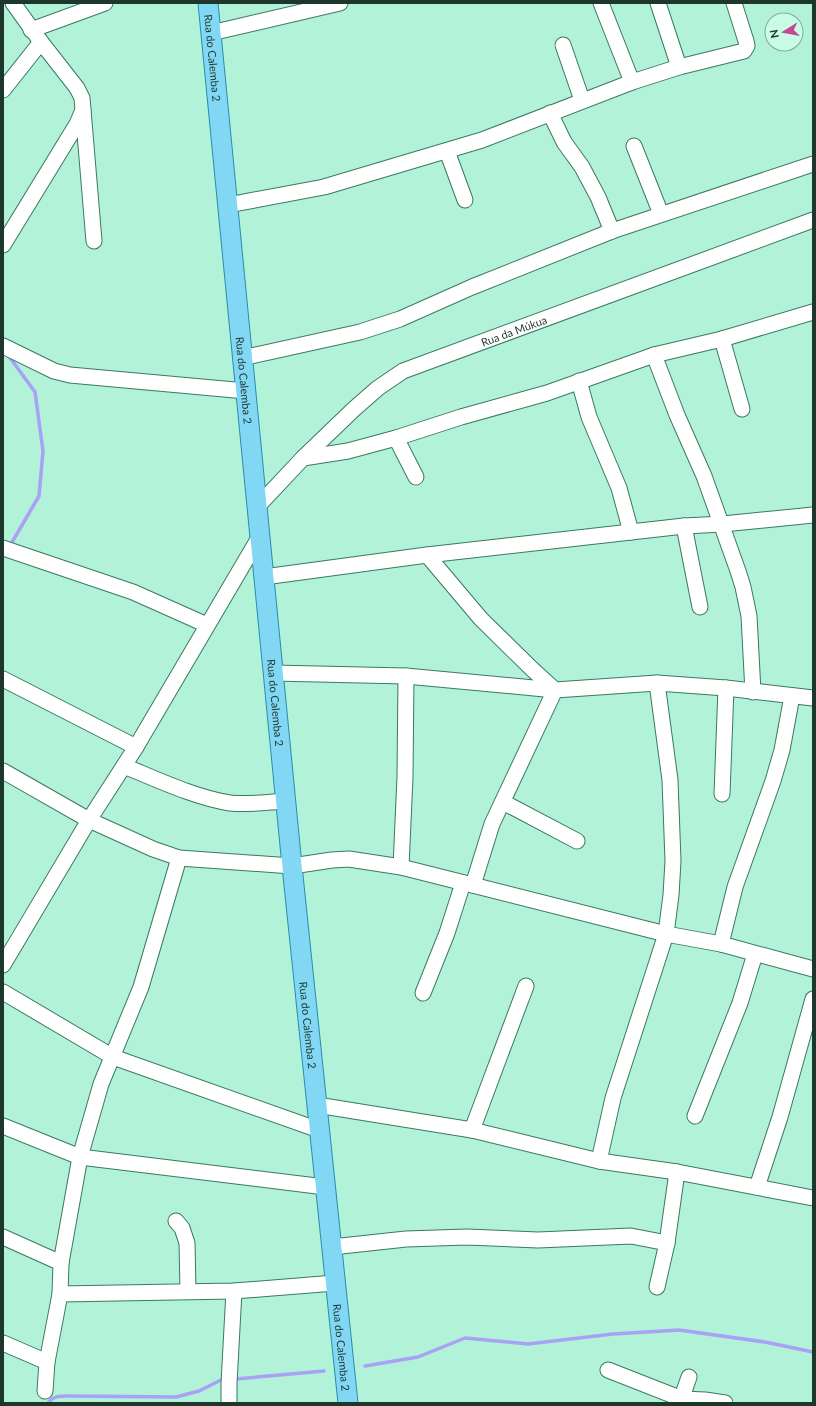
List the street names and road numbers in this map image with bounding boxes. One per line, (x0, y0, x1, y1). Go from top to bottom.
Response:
street label: Rua do Calemba 2 (203, 14, 224, 102)
street label: Rua da Múkua (479, 312, 548, 348)
street label: Rua do Calemba 2 (234, 336, 255, 424)
street label: Rua do Calemba 2 (265, 659, 287, 747)
street label: Rua do Calemba 2 (298, 981, 320, 1069)
street label: Rua do Calemba 2 (331, 1303, 353, 1392)

